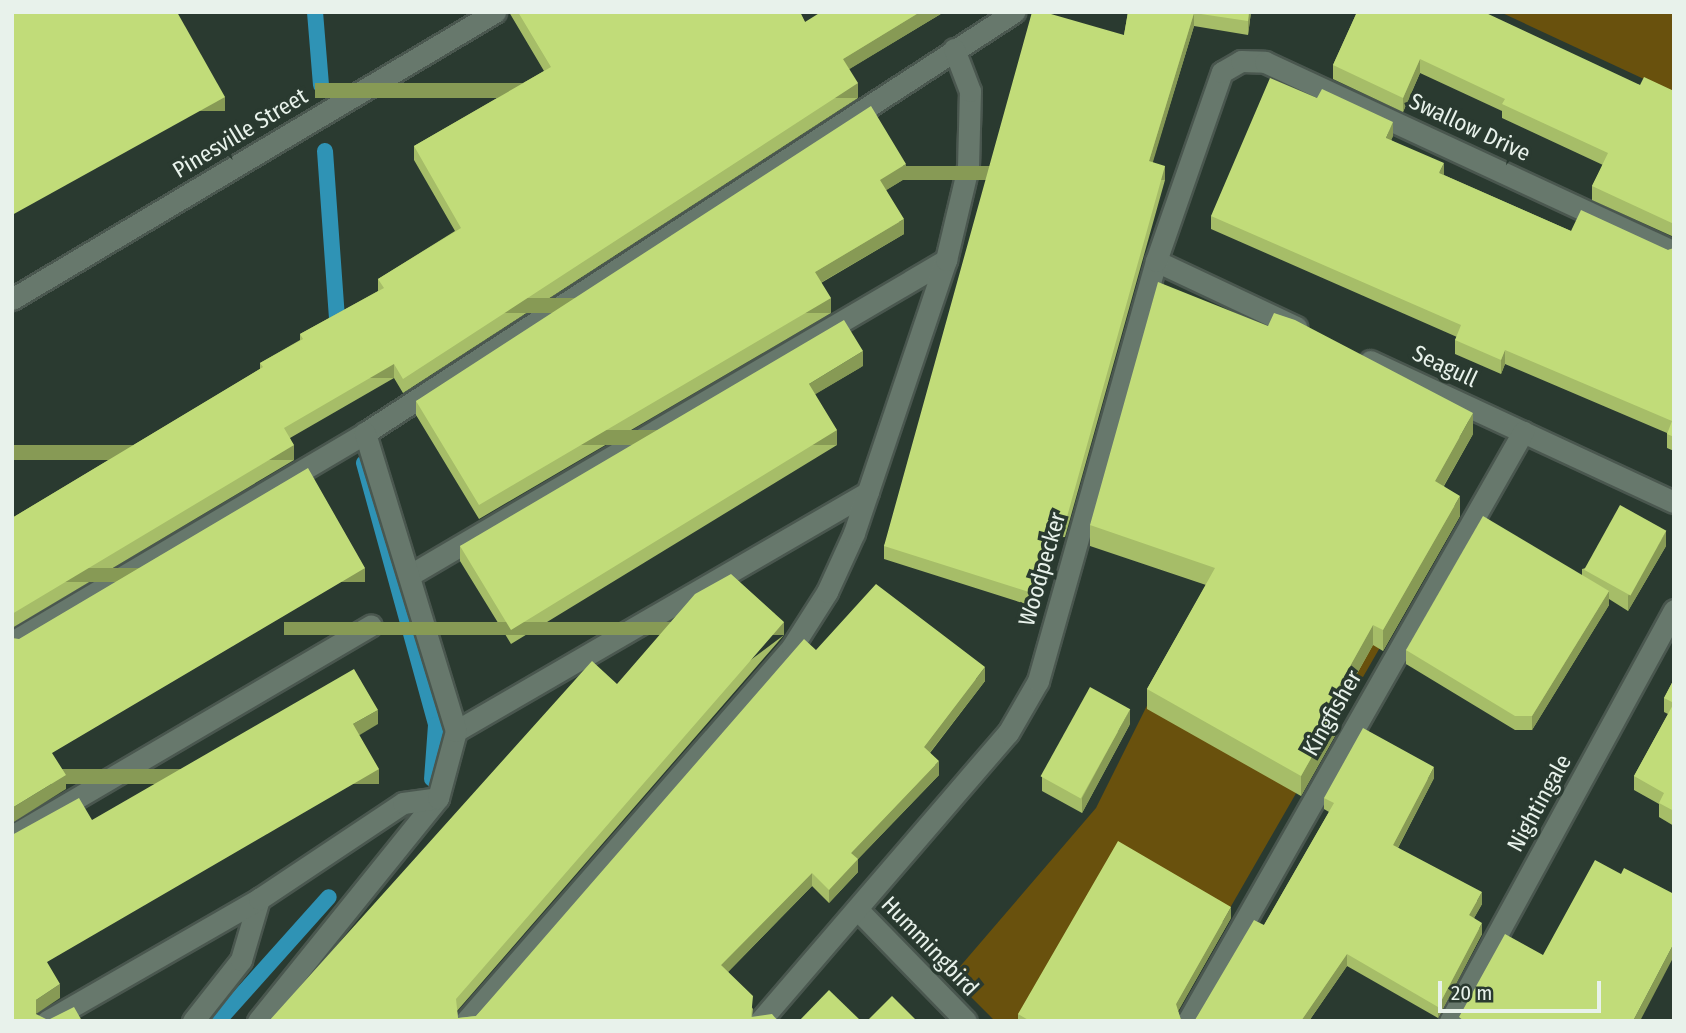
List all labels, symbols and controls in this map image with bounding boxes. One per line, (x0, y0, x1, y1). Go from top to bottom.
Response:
street label: Pinesville Street (168, 82, 312, 184)
street label: Swallow Drive (1405, 87, 1535, 167)
street label: Seagull (1408, 339, 1482, 393)
street label: Woodpecker (1013, 509, 1071, 629)
street label: Kingfisher (1296, 665, 1368, 761)
street label: Nightingale (1501, 750, 1577, 856)
street label: Hummingbird (876, 890, 984, 1002)
scale bar (1441, 967, 1604, 1011)
text: 20 m (1451, 980, 1492, 1006)

